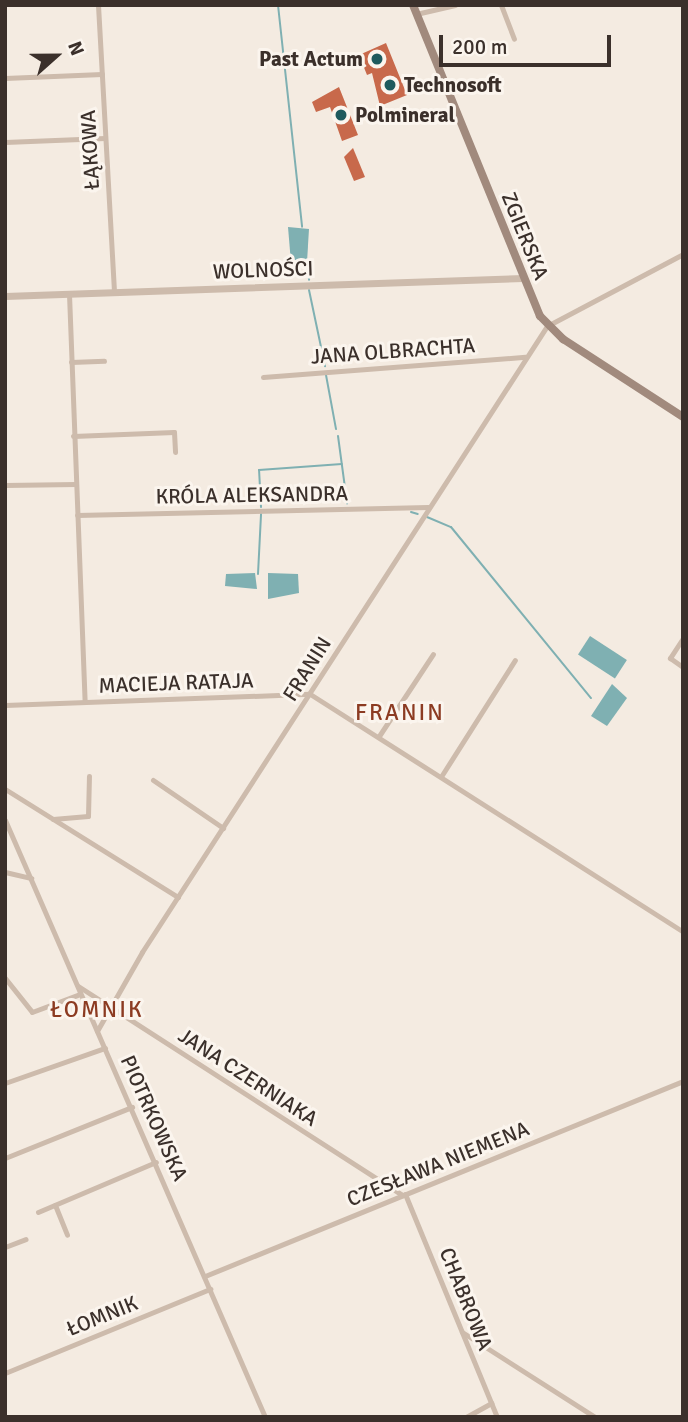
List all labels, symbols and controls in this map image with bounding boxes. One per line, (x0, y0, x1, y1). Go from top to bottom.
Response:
north arrow (21, 21, 91, 91)
scale bar (443, 21, 614, 65)
text: 200 m (452, 34, 507, 60)
text: N (62, 38, 89, 59)
place label: Past Actum (259, 46, 363, 72)
marker: Past Actum (369, 51, 385, 67)
place label: Technosoft (404, 72, 502, 98)
marker: Technosoft (382, 77, 398, 93)
place label: Polmineral (355, 102, 455, 128)
marker: Polmineral (333, 107, 349, 123)
street label: ŁĄKOWA (75, 109, 105, 191)
street label: ZGIERSKA (496, 188, 554, 284)
street label: WOLNOŚCI (212, 256, 314, 284)
street label: JANA OLBRACHTA (310, 333, 476, 369)
street label: KRÓLA ALEKSANDRA (155, 481, 349, 509)
street label: FRANIN (277, 632, 337, 706)
street label: MACIEJA RATAJA (98, 668, 254, 698)
district label: FRANIN (356, 699, 444, 727)
district label: ŁOMNIK (51, 996, 143, 1024)
street label: JANA CZERNIAKA (174, 1023, 322, 1131)
street label: PIOTRKOWSKA (115, 1051, 193, 1185)
street label: CZESŁAWA NIEMENA (343, 1116, 533, 1212)
street label: CHABROWA (434, 1244, 498, 1354)
street label: ŁOMNIK (63, 1290, 141, 1342)

